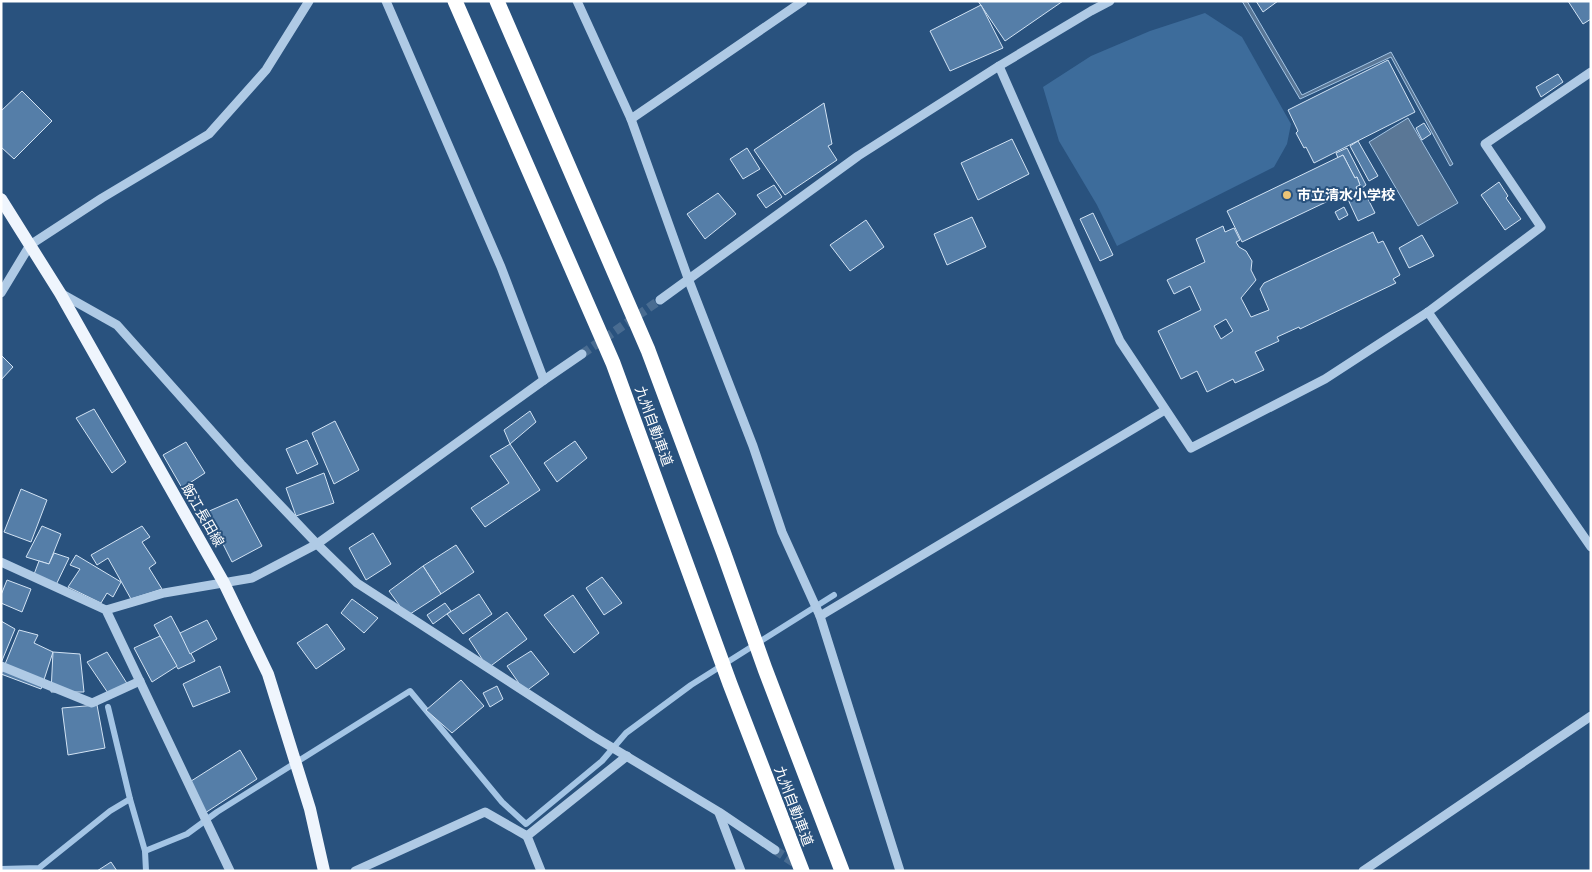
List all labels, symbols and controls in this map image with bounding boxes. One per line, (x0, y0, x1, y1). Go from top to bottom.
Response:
place label: 市立清水小学校 (1297, 186, 1395, 204)
marker: 市立清水小学校 (1281, 189, 1293, 201)
street label: 九州自動車道 (631, 383, 677, 469)
street label: 飯江長田線 (178, 480, 228, 550)
street label: 九州自動車道 (771, 764, 817, 848)

